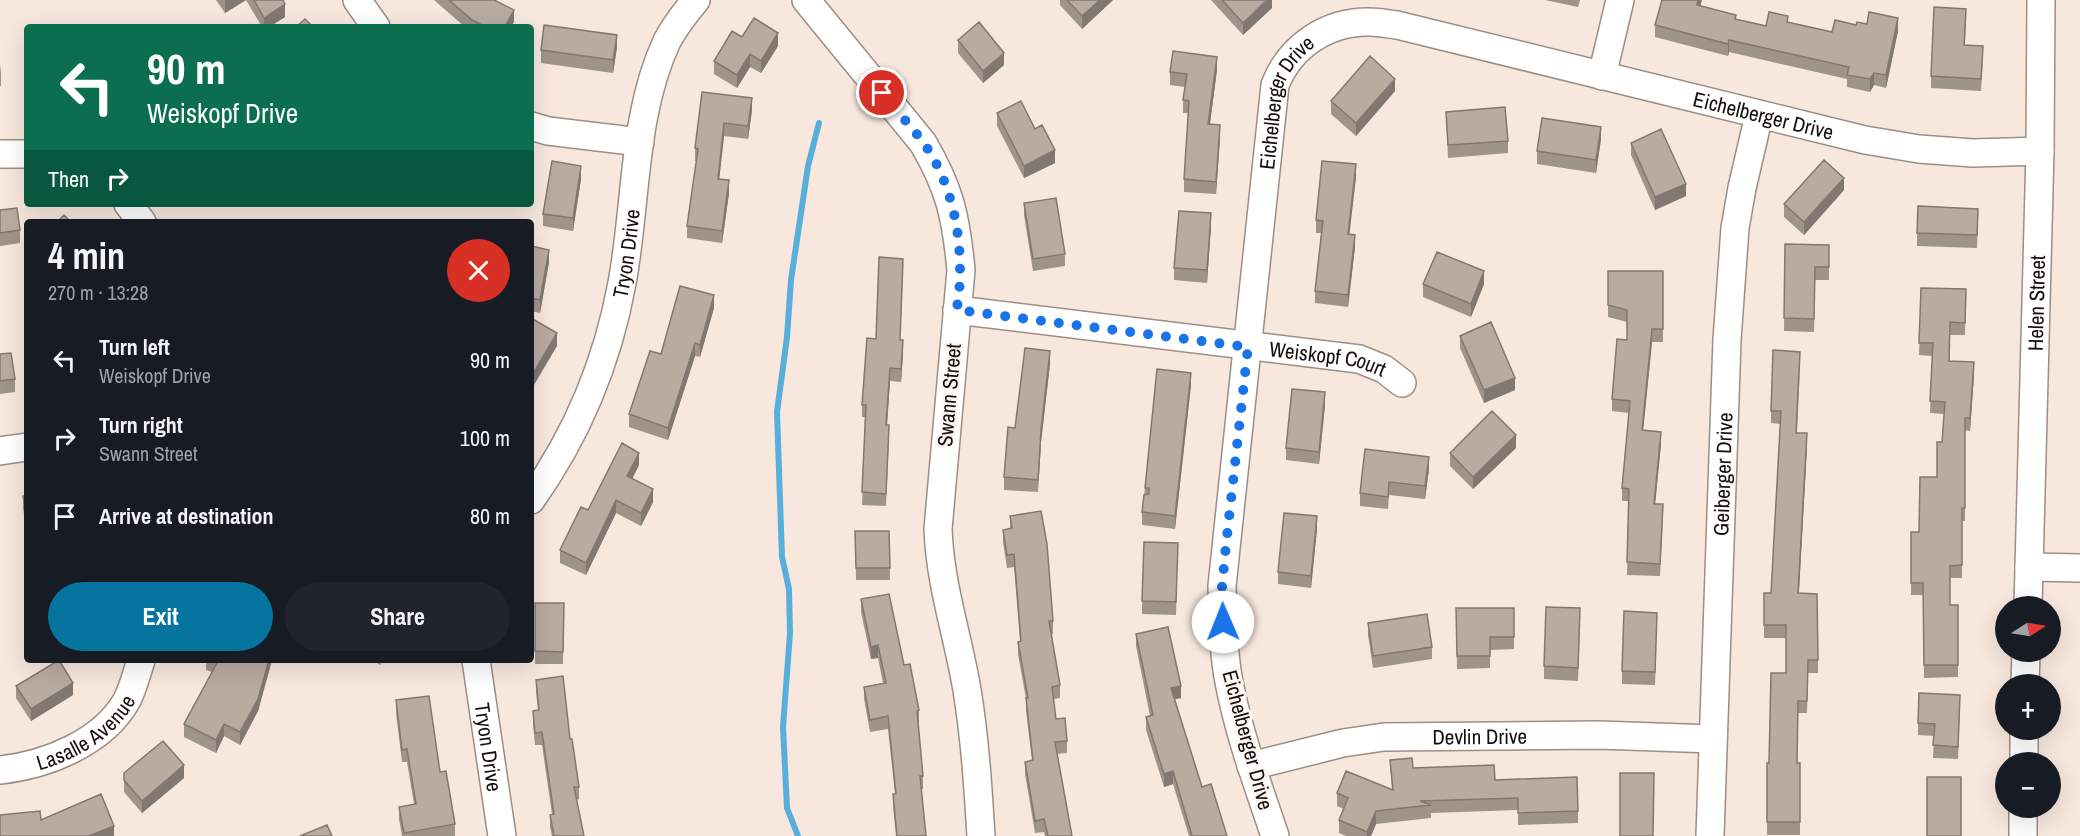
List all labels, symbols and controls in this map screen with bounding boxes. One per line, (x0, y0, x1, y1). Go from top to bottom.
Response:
street label: Eichelberger Drive (1252, 28, 1320, 171)
text: 90 m (147, 41, 226, 97)
icon: left (48, 48, 126, 126)
pin (856, 67, 907, 118)
icon: arrive (865, 76, 898, 109)
street label: Eichelberger Drive (1690, 84, 1837, 146)
text: Weiskopf Drive (147, 95, 298, 131)
icon: right (101, 162, 134, 195)
text: Then (48, 164, 89, 194)
street label: Tryon Drive (605, 208, 646, 300)
text: 4 min (48, 232, 125, 280)
button: close (447, 239, 510, 302)
street label: Helen Street (2020, 255, 2052, 351)
text: 270 m · 13:28 (48, 279, 148, 306)
text: Turn left (99, 332, 170, 362)
street label: Weiskopf Court (1268, 334, 1391, 383)
street label: Swann Street (930, 342, 968, 448)
icon: left (48, 344, 81, 377)
text: 90 m (470, 345, 510, 375)
text: Weiskopf Drive (99, 362, 211, 389)
text: Turn right (99, 410, 183, 440)
street label: Geiberger Drive (1706, 412, 1739, 536)
icon: right (48, 422, 81, 455)
text: 100 m (460, 423, 510, 453)
text: Swann Street (99, 440, 197, 467)
icon: arrive (48, 500, 81, 533)
text: Arrive at destination (99, 501, 273, 531)
text: 80 m (470, 501, 510, 531)
button: Exit (48, 582, 273, 651)
button: Share (285, 582, 510, 651)
position arrow (1191, 590, 1255, 654)
north arrow (1995, 596, 2061, 662)
map controls (1995, 596, 2061, 818)
street label: Eichelberger Drive (1215, 667, 1281, 813)
button: + (1995, 674, 2061, 740)
street label: Lasalle Avenue (33, 689, 142, 777)
street label: Tryon Drive (468, 701, 510, 793)
street label: Devlin Drive (1432, 721, 1527, 751)
button: − (1995, 752, 2061, 818)

